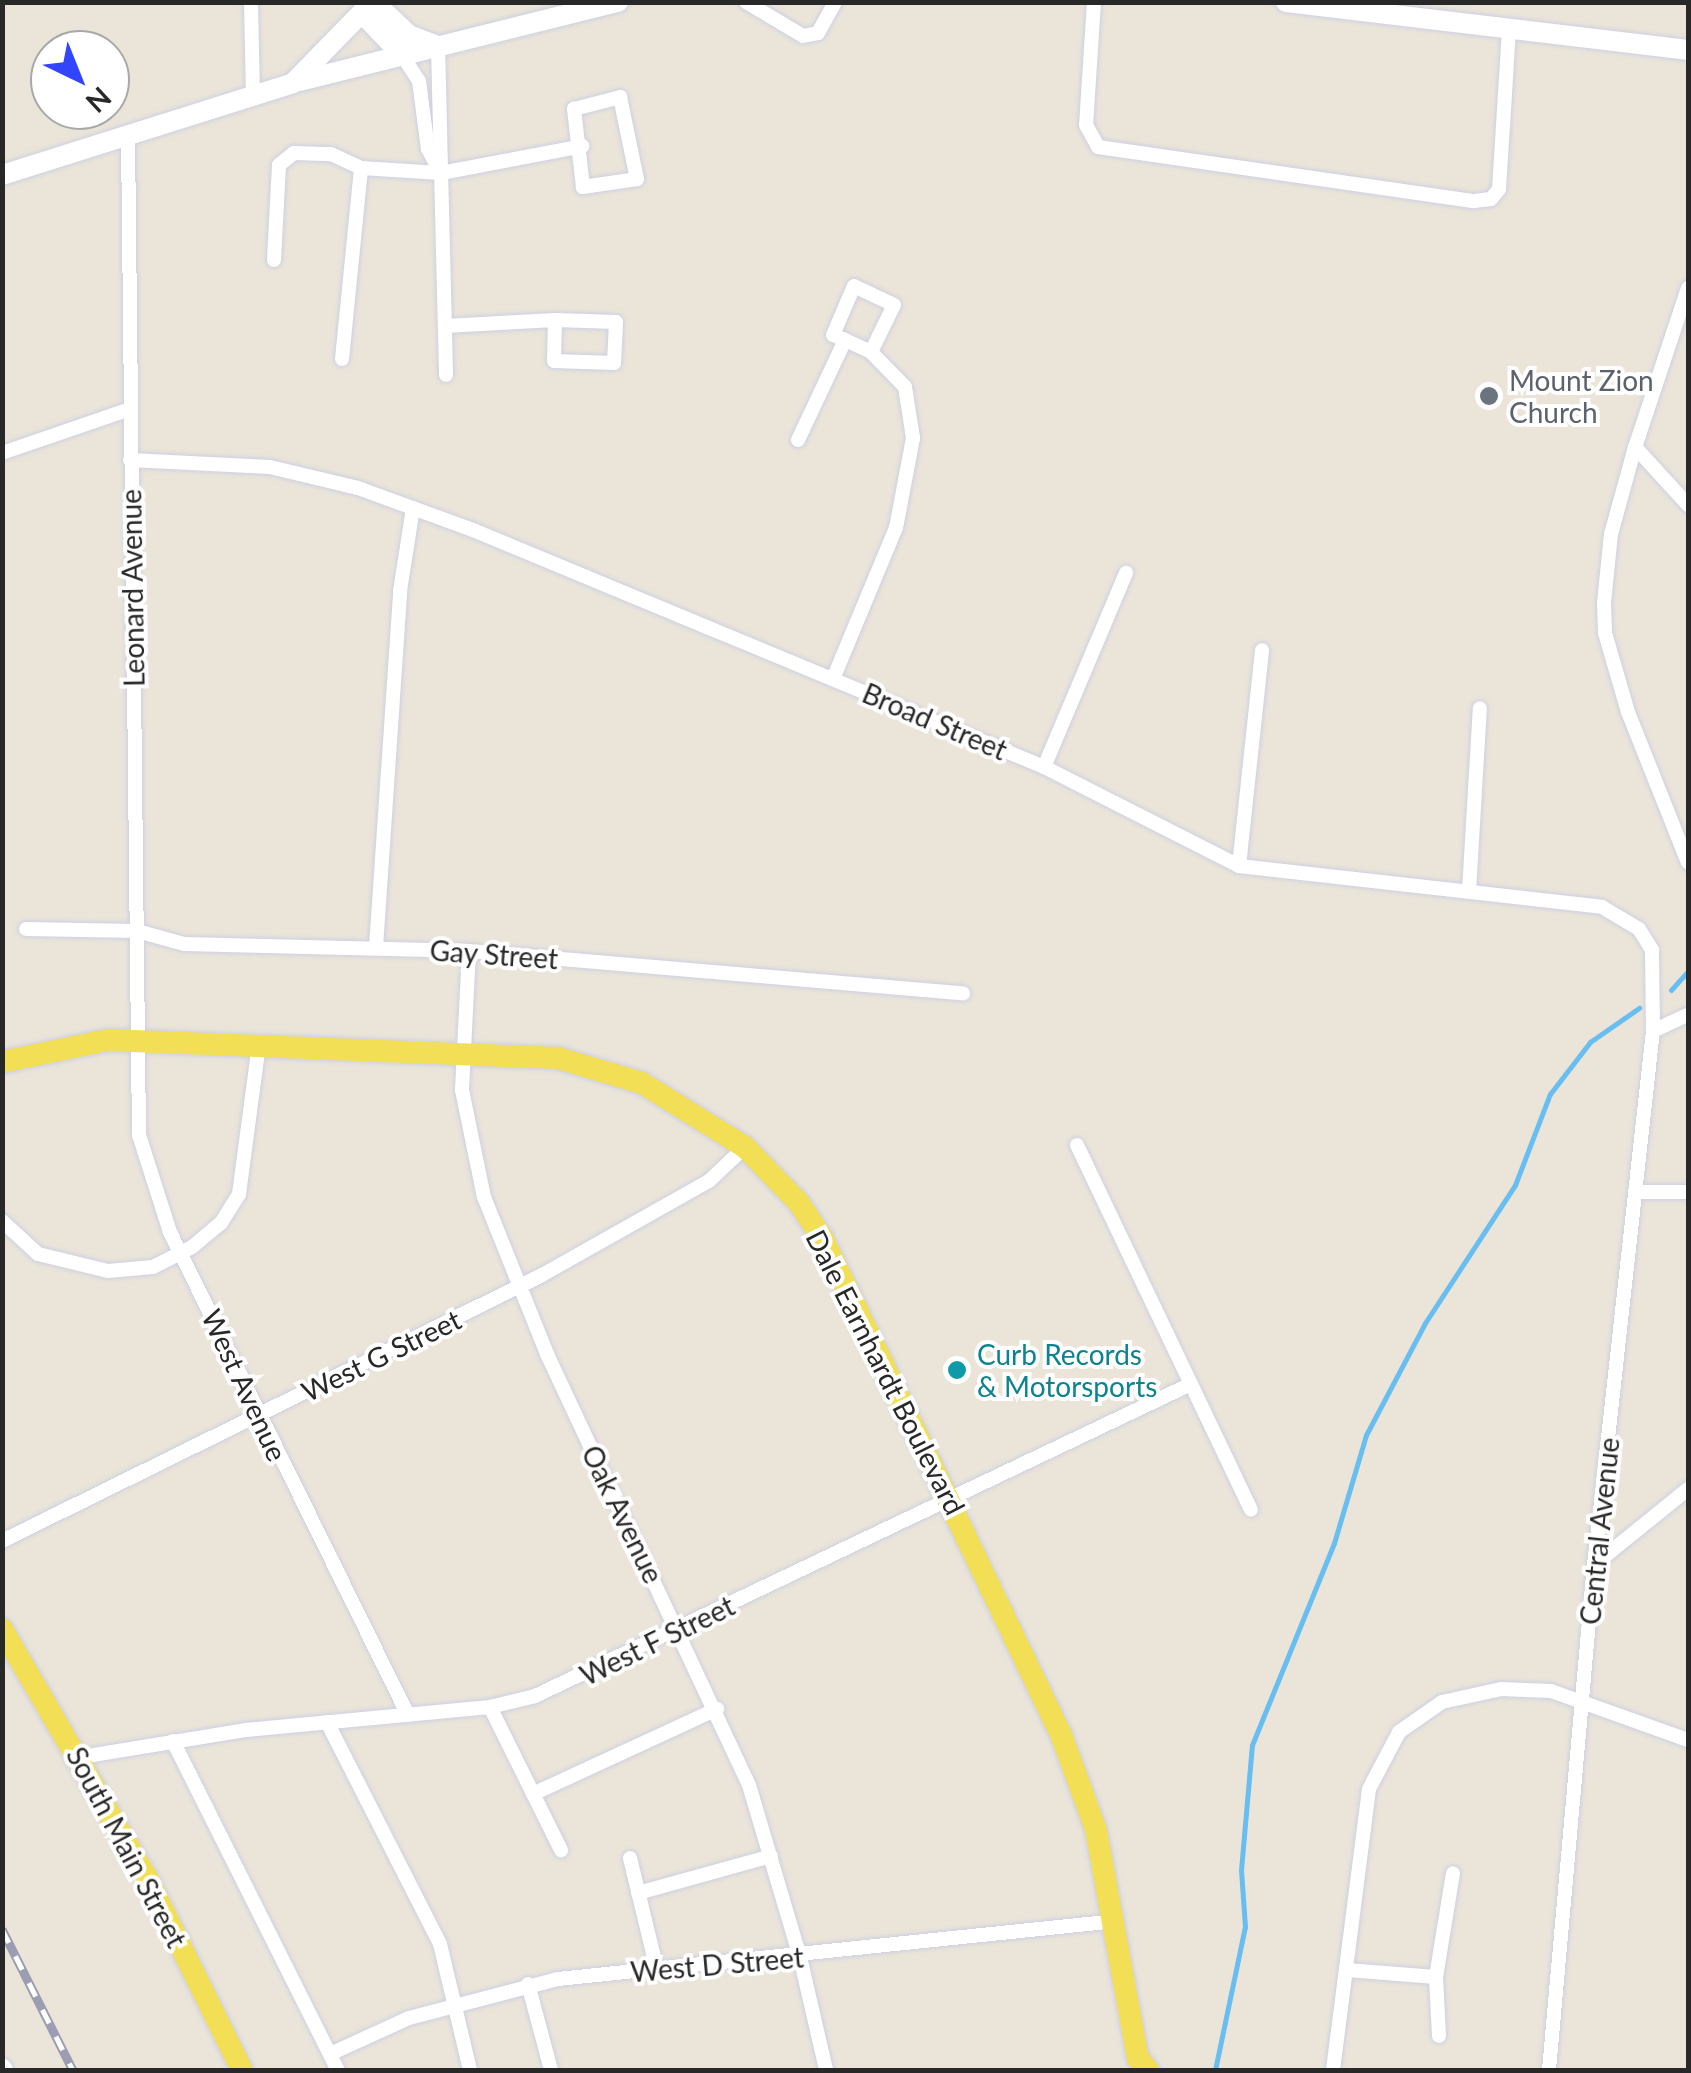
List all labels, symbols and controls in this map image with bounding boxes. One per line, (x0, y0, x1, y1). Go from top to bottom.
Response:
north arrow (30, 30, 130, 130)
text: N (80, 81, 119, 120)
place label: Mount Zion Church (1509, 363, 1654, 429)
marker: Mount Zion Church (1478, 385, 1500, 407)
street label: Leonard Avenue (113, 488, 151, 688)
street label: Broad Street (858, 675, 1012, 767)
street label: Gay Street (428, 933, 560, 975)
street label: Dale Earnhardt Boulevard (800, 1224, 972, 1520)
street label: West G Street (296, 1302, 466, 1408)
street label: West Avenue (195, 1303, 295, 1467)
place label: Curb Records & Motorsports (977, 1337, 1157, 1403)
marker: Curb Records & Motorsports (946, 1359, 968, 1381)
street label: Central Avenue (1572, 1435, 1626, 1627)
street label: Oak Avenue (575, 1439, 671, 1589)
street label: West F Street (574, 1588, 740, 1692)
street label: South Main Street (60, 1741, 194, 1953)
street label: West D Street (629, 1940, 805, 1988)

